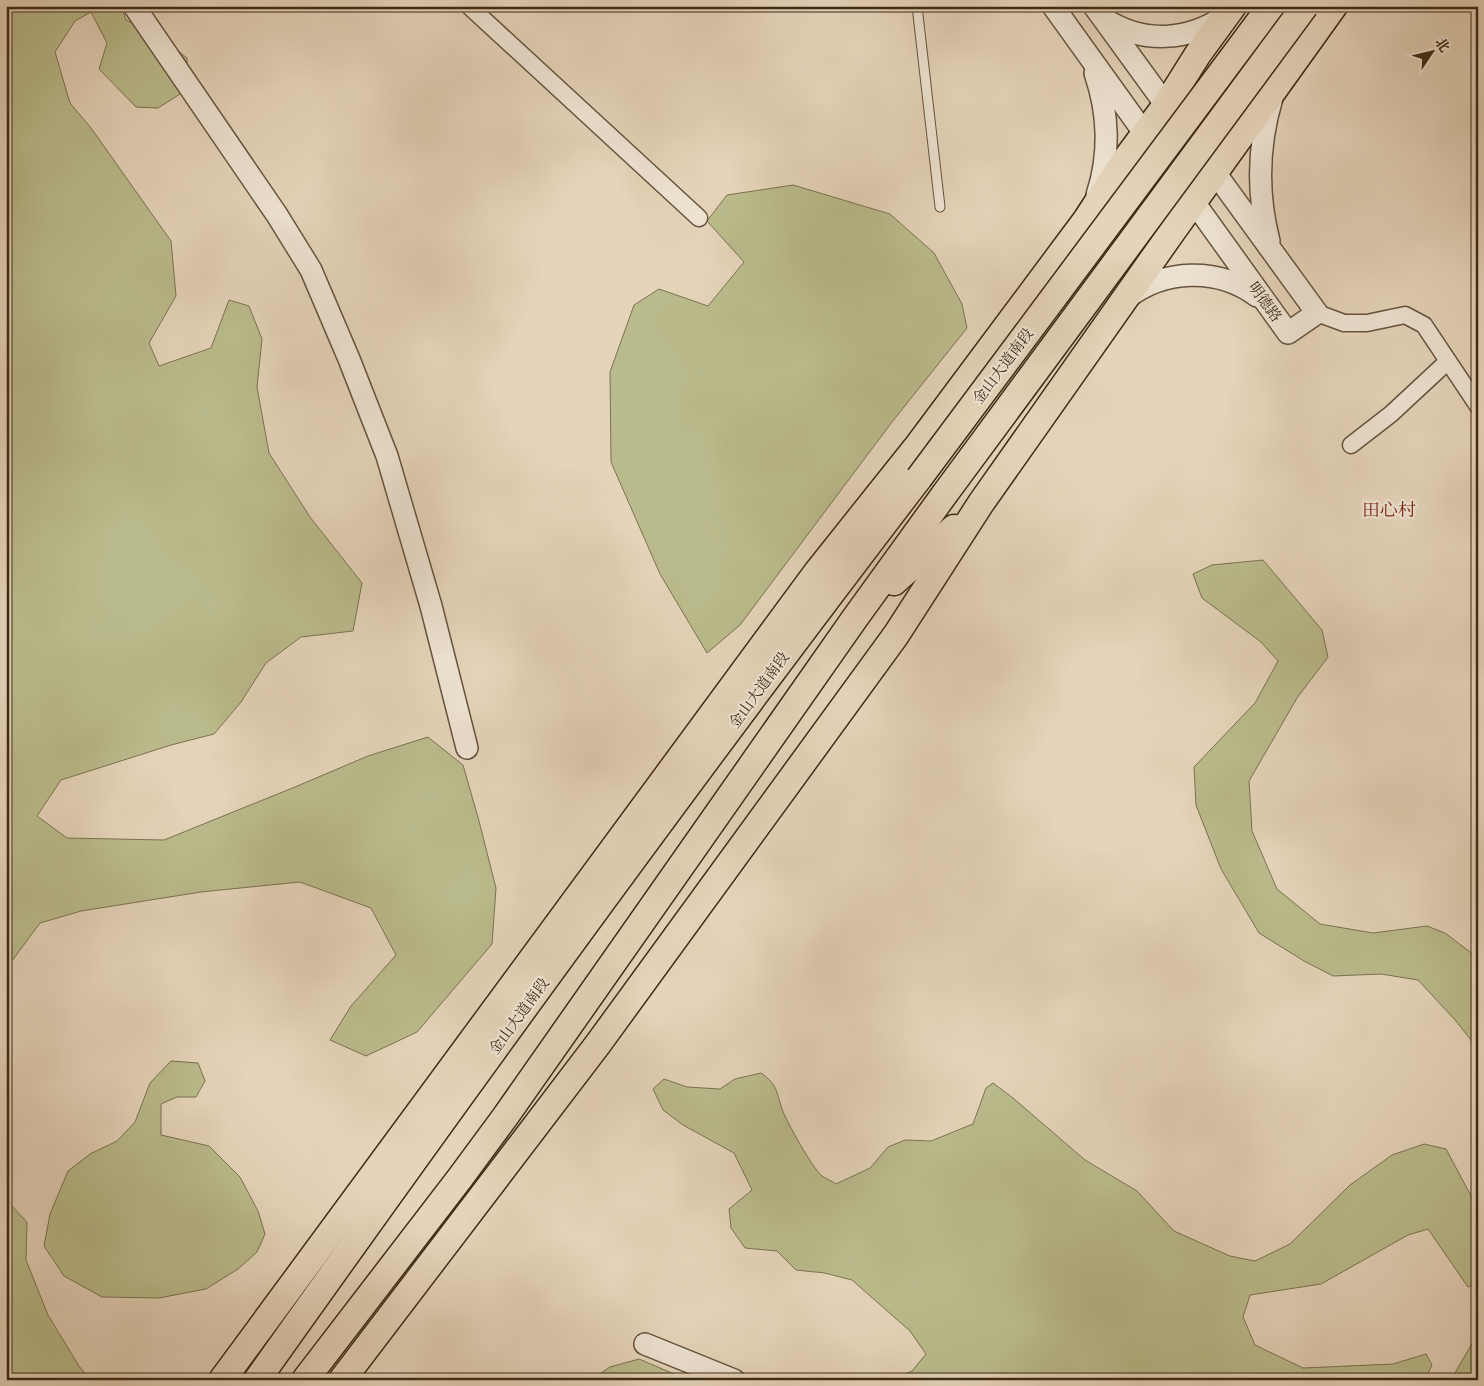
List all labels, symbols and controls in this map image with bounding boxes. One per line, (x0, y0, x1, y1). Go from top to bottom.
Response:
north arrow (1406, 28, 1456, 78)
text: 北 (1430, 34, 1454, 56)
street label: 明德路 (1244, 278, 1286, 326)
street label: 金山大道南段 (968, 324, 1038, 408)
district label: 田心村 (1362, 498, 1416, 522)
street label: 金山大道南段 (724, 648, 794, 732)
street label: 金山大道南段 (484, 974, 554, 1058)

